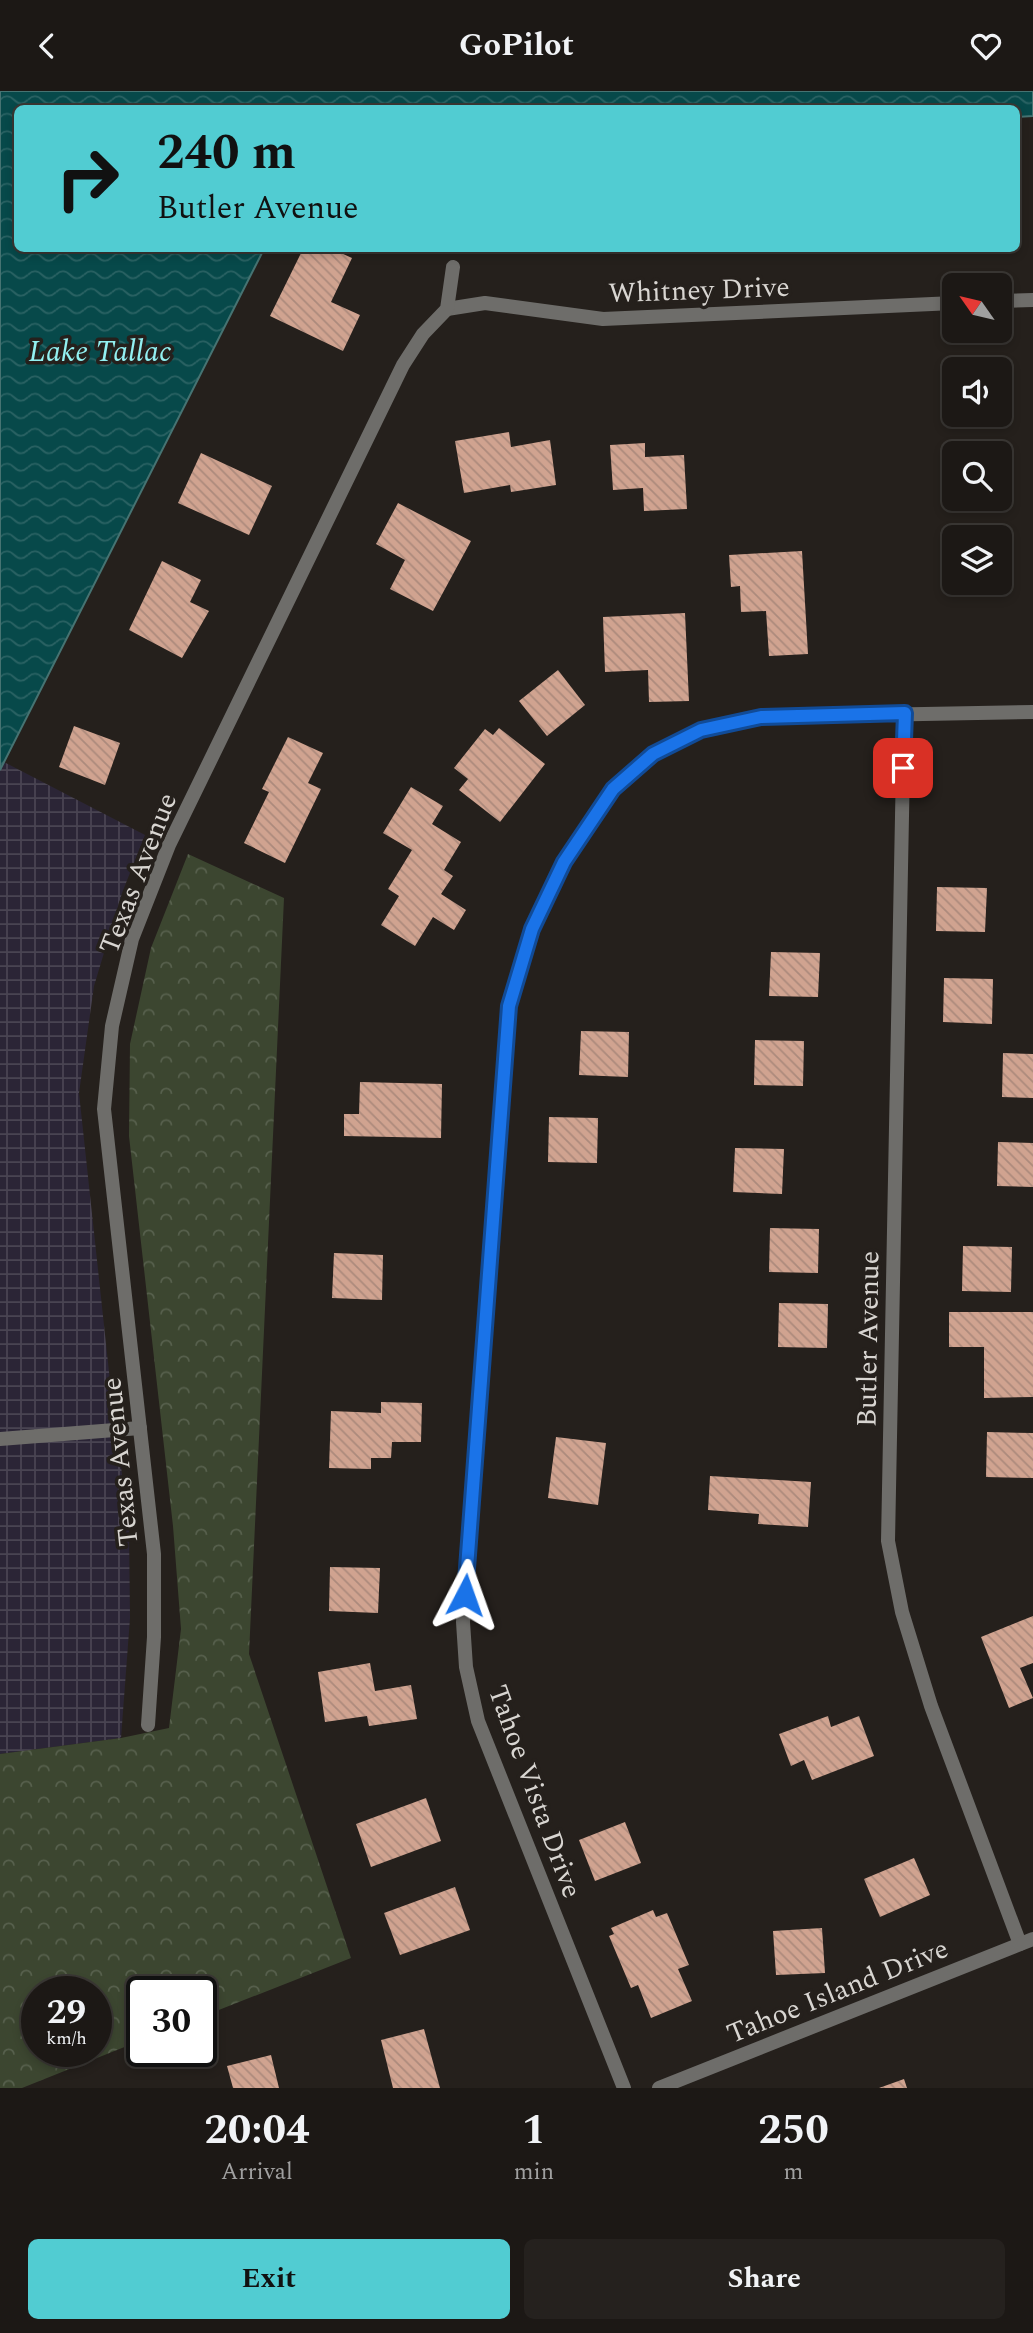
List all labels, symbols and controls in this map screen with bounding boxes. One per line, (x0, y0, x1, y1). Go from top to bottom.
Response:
text: GoPilot (459, 21, 574, 70)
icon: back (28, 27, 66, 65)
icon: heart (967, 27, 1005, 65)
text: 240 m (157, 116, 296, 191)
icon: right (42, 133, 133, 224)
text: Butler Avenue (157, 184, 359, 233)
street label: Whitney Drive (608, 266, 790, 315)
north arrow (942, 273, 1012, 343)
map controls (942, 273, 1012, 595)
water label: Lake Tallac (29, 329, 172, 375)
button: sound (942, 357, 1012, 427)
button: search (942, 441, 1012, 511)
button: layers (942, 525, 1012, 595)
pin (873, 738, 933, 798)
icon: arrive (884, 749, 922, 787)
street label: Texas Avenue (88, 787, 189, 961)
street label: Butler Avenue (845, 1250, 892, 1428)
street label: Texas Avenue (90, 1375, 151, 1549)
position arrow (428, 1558, 502, 1632)
street label: Tahoe Vista Drive (476, 1679, 593, 1904)
street label: Tahoe Island Drive (720, 1927, 955, 2056)
speed limit sign: 30 (126, 1976, 217, 2067)
text: 29 (47, 1986, 86, 2039)
text: km/h (46, 2025, 87, 2052)
text: 20:04 (204, 2099, 310, 2162)
text: 1 (522, 2099, 546, 2162)
text: 250 (758, 2099, 829, 2162)
text: Arrival (221, 2155, 293, 2190)
text: min (514, 2155, 554, 2190)
text: m (784, 2155, 803, 2190)
button: Exit (28, 2239, 510, 2319)
button: Share (524, 2239, 1005, 2319)

